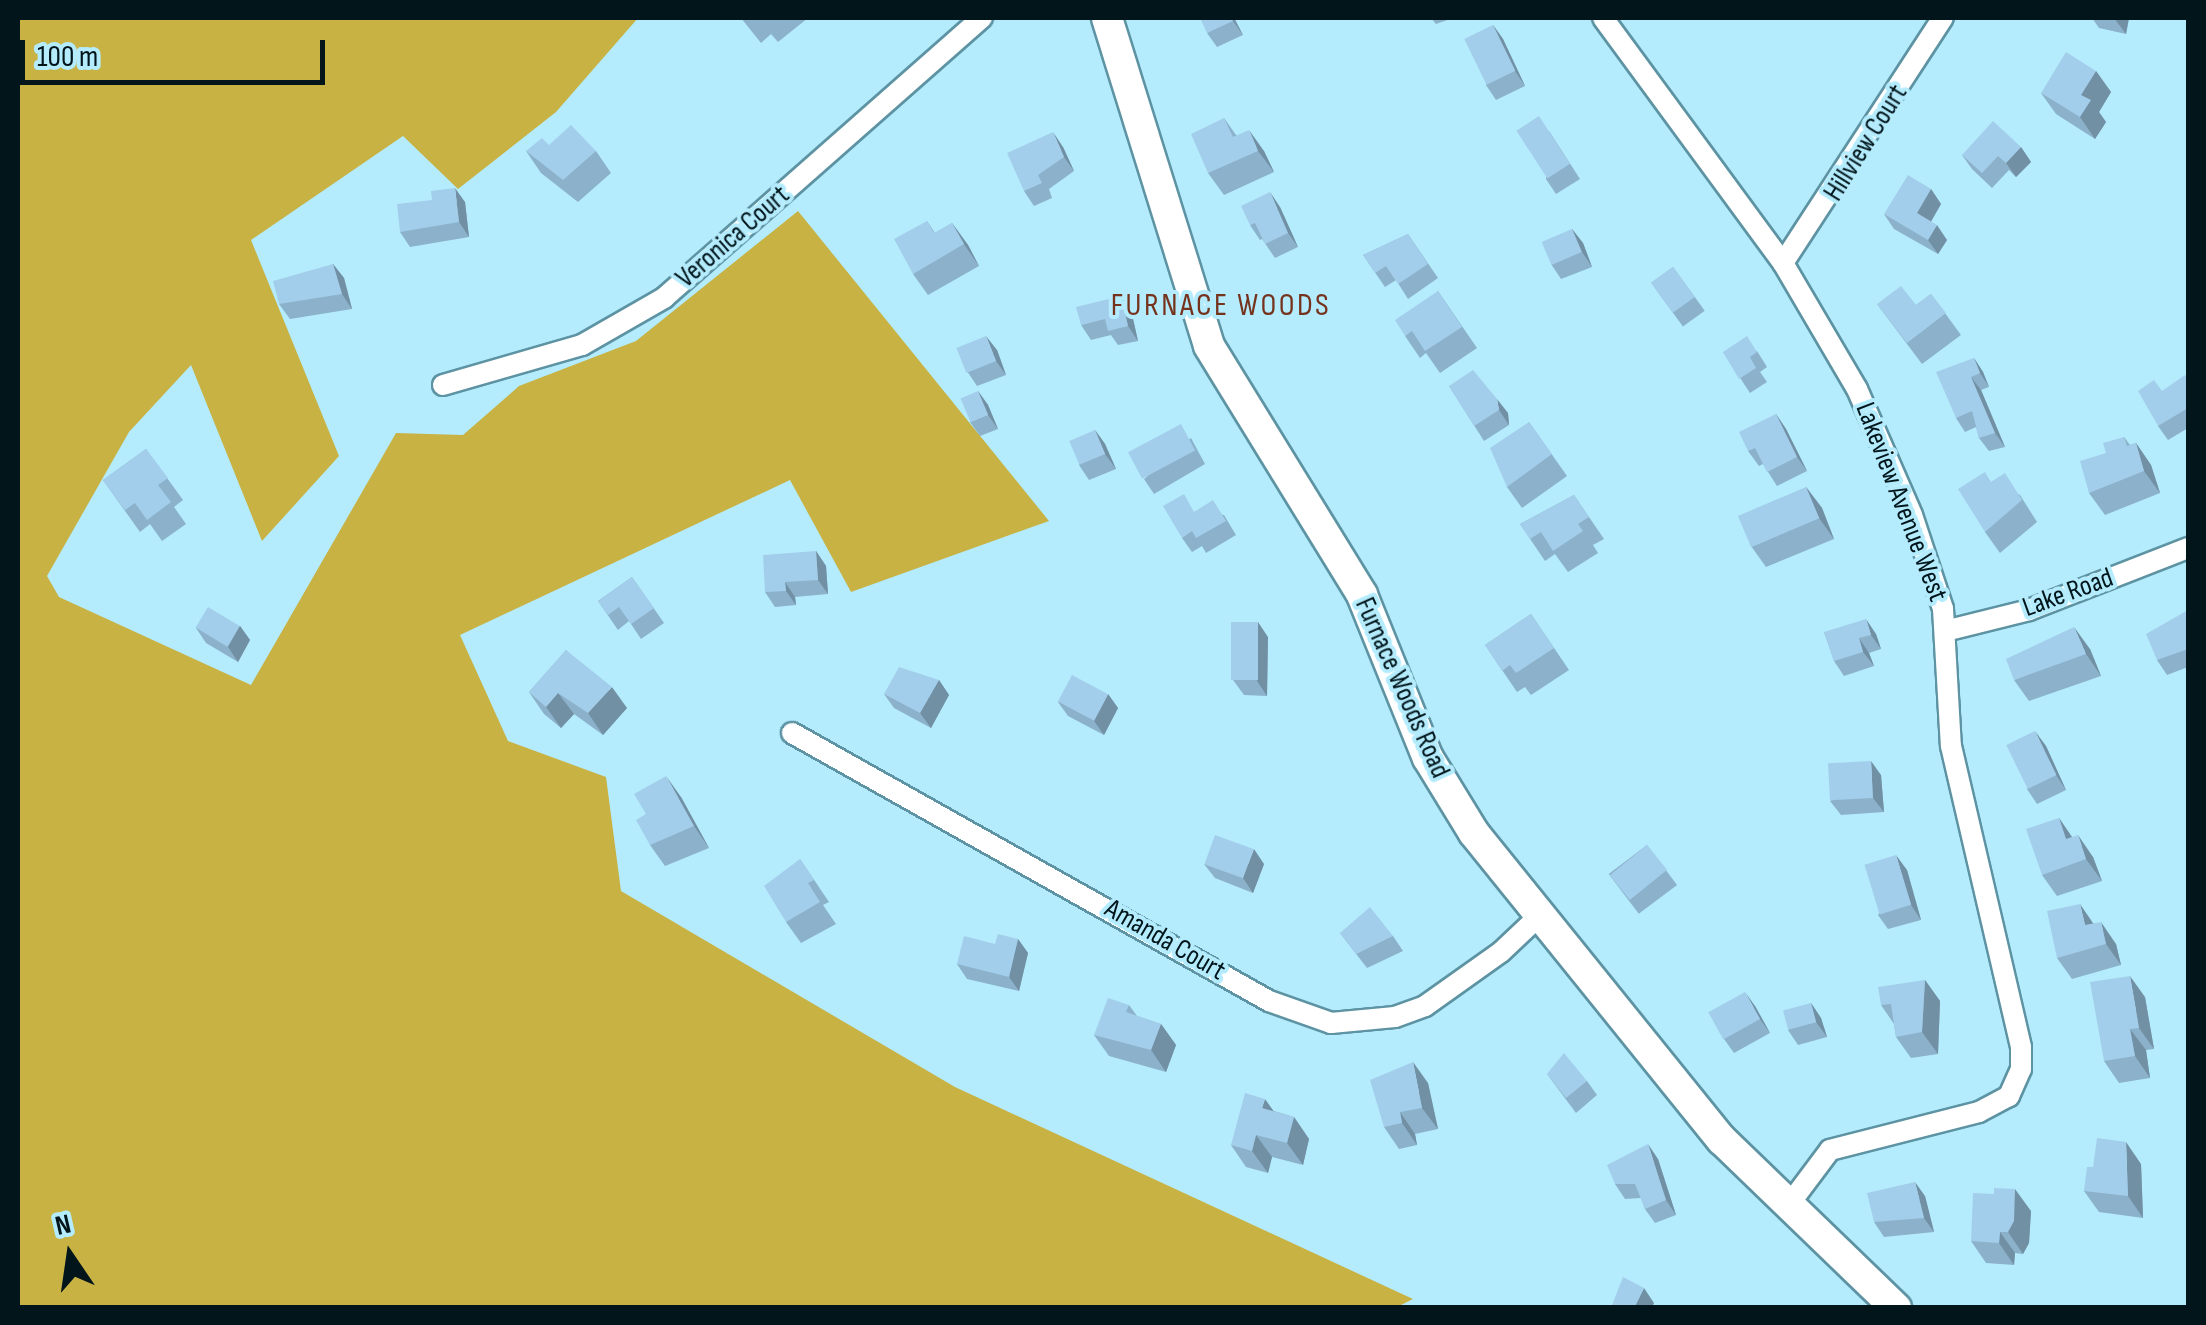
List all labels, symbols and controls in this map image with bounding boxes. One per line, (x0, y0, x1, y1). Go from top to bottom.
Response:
scale bar (25, 20, 330, 82)
text: 100 m (37, 39, 98, 75)
street label: Hillview Court (1817, 79, 1915, 207)
street label: Veronica Court (670, 179, 796, 295)
district label: FURNACE WOODS (1111, 287, 1331, 325)
street label: Lakeview Avenue West (1848, 398, 1954, 606)
street label: Lake Road (2018, 561, 2118, 625)
street label: Furnace Woods Road (1347, 593, 1457, 783)
street label: Amanda Court (1099, 892, 1231, 988)
north arrow (20, 1205, 120, 1305)
text: N (52, 1208, 74, 1243)

